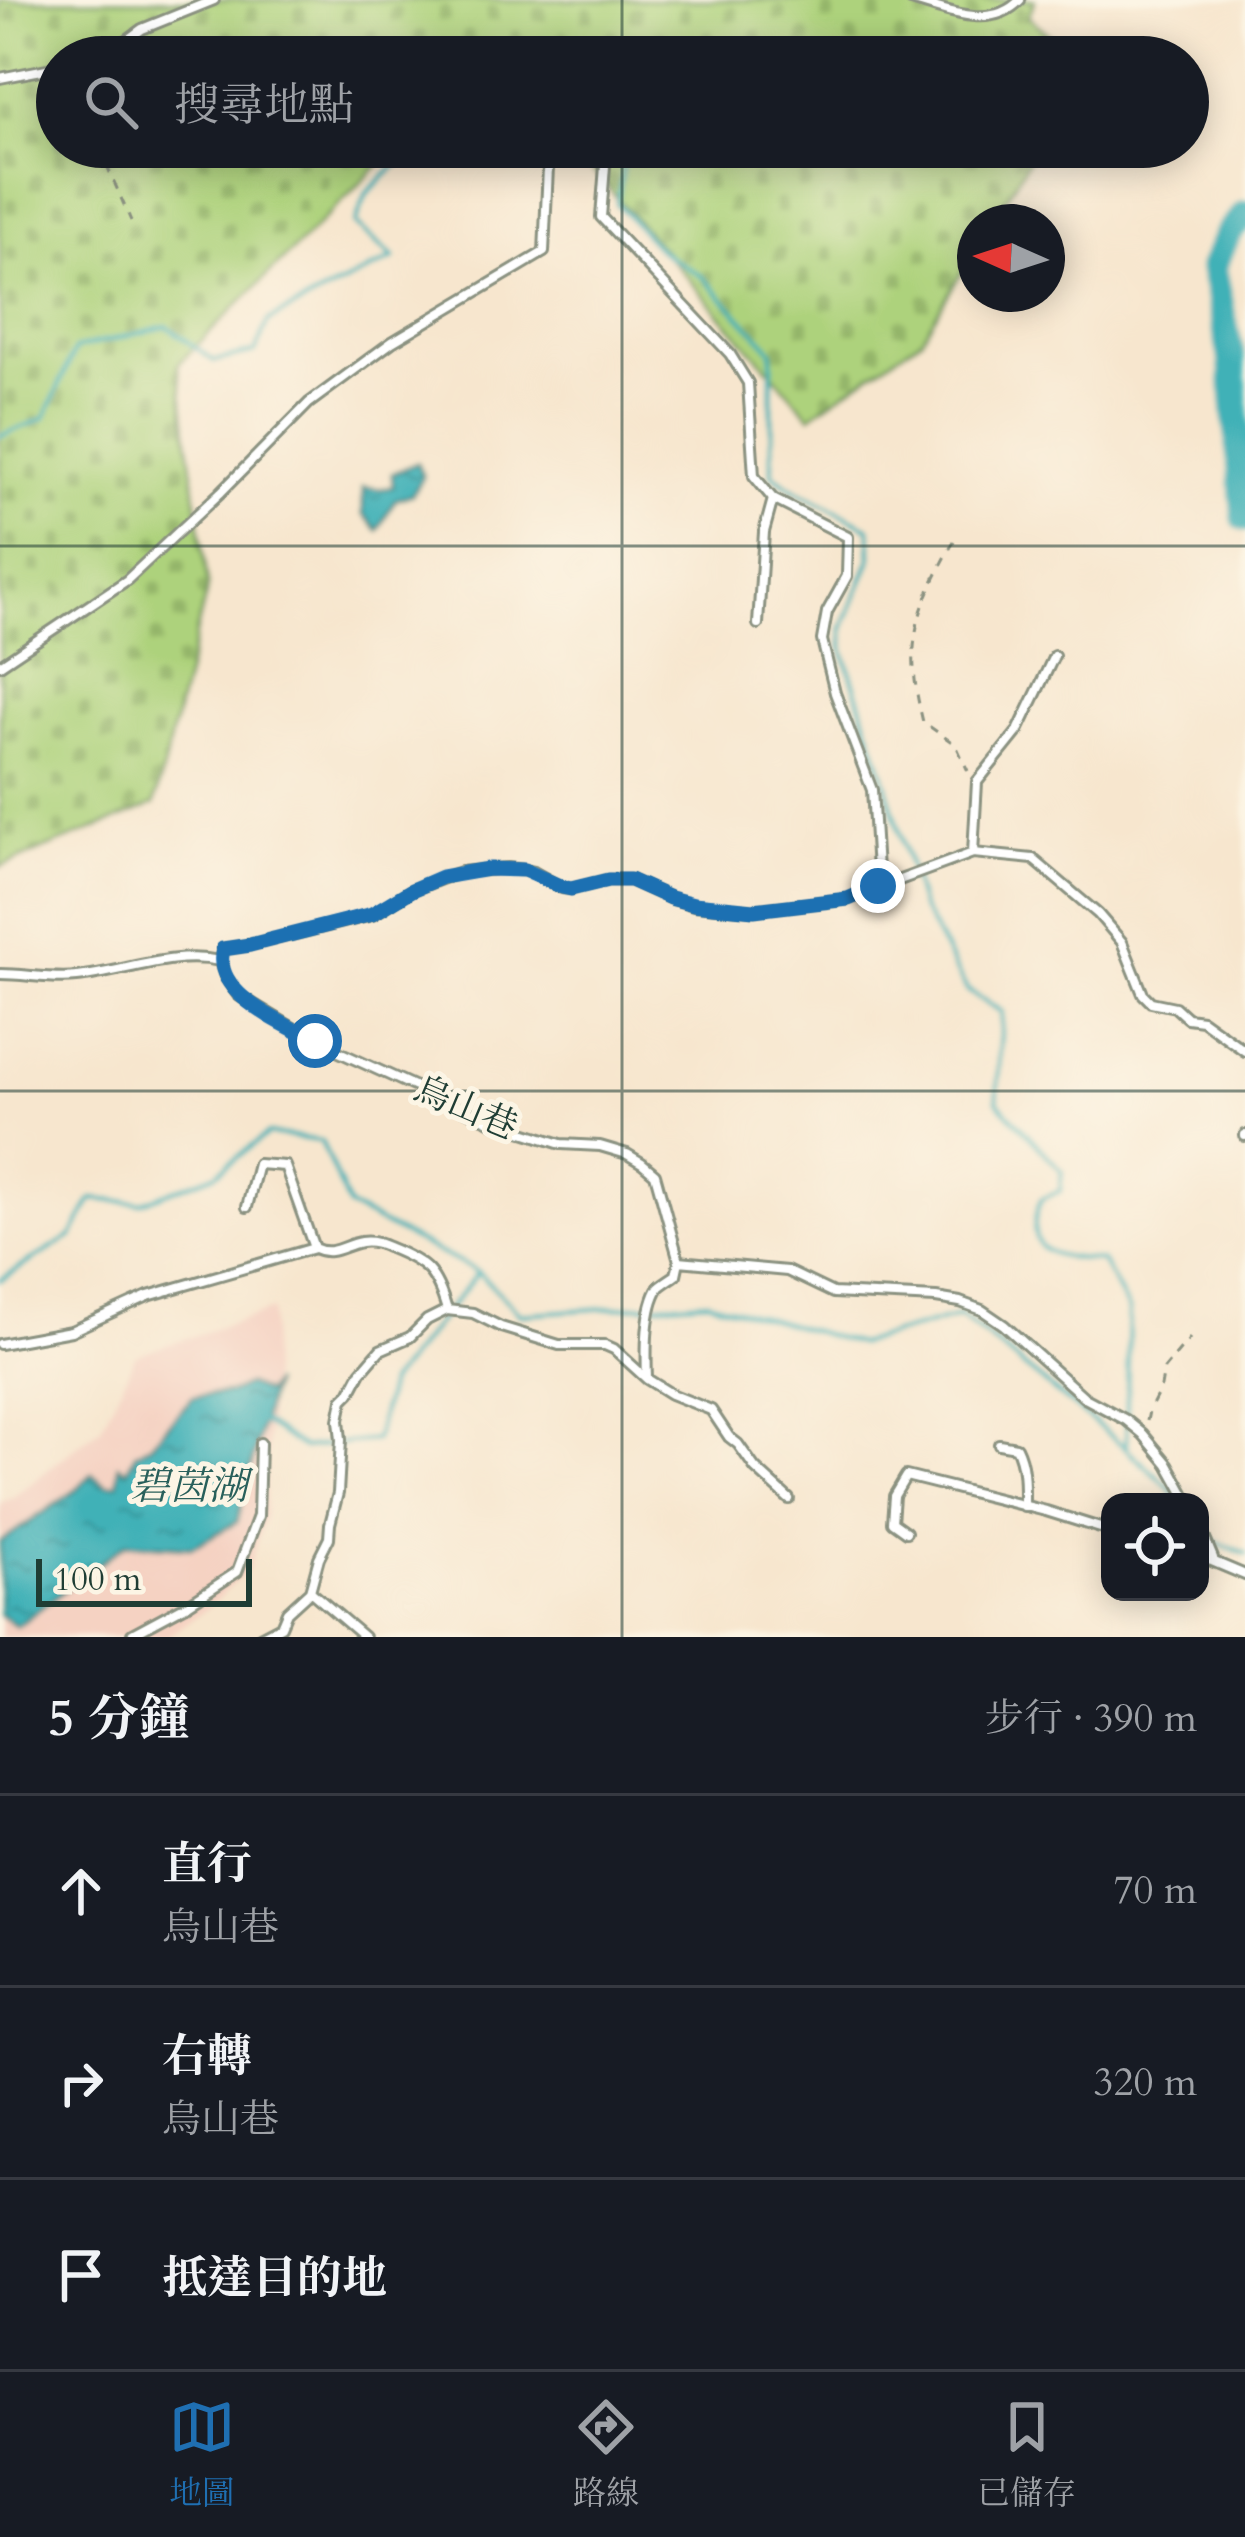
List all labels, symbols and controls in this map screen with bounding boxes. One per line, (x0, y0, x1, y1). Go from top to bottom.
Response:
search box (36, 36, 1209, 168)
icon: search (78, 69, 144, 135)
text: 搜尋地點 (174, 75, 354, 136)
north arrow (957, 204, 1065, 312)
route end (851, 859, 905, 913)
route start (288, 1014, 342, 1068)
street label: 烏山巷 (407, 1064, 525, 1152)
water label: 碧茵湖 (130, 1460, 253, 1513)
map controls (1101, 1493, 1209, 1601)
button: locate (1101, 1493, 1209, 1601)
scale bar (36, 1553, 252, 1606)
text: 100 m (54, 1557, 141, 1602)
text: 5 分鐘 (48, 1684, 190, 1754)
text: 步行 · 390 m (985, 1692, 1197, 1745)
text: 直行 (162, 1834, 252, 1895)
icon: ahead (48, 1858, 114, 1924)
text: 70 m (1114, 1864, 1197, 1917)
text: 烏山巷 (162, 1901, 279, 1954)
text: 右轉 (162, 2026, 252, 2087)
icon: right (48, 2050, 114, 2116)
text: 320 m (1094, 2056, 1197, 2109)
text: 烏山巷 (162, 2093, 279, 2146)
icon: arrive (48, 2242, 114, 2308)
text: 抵達目的地 (162, 2248, 387, 2309)
tab: 地圖 (169, 2394, 235, 2516)
tab: 路線 (573, 2394, 639, 2516)
tab: 已儲存 (977, 2394, 1076, 2516)

